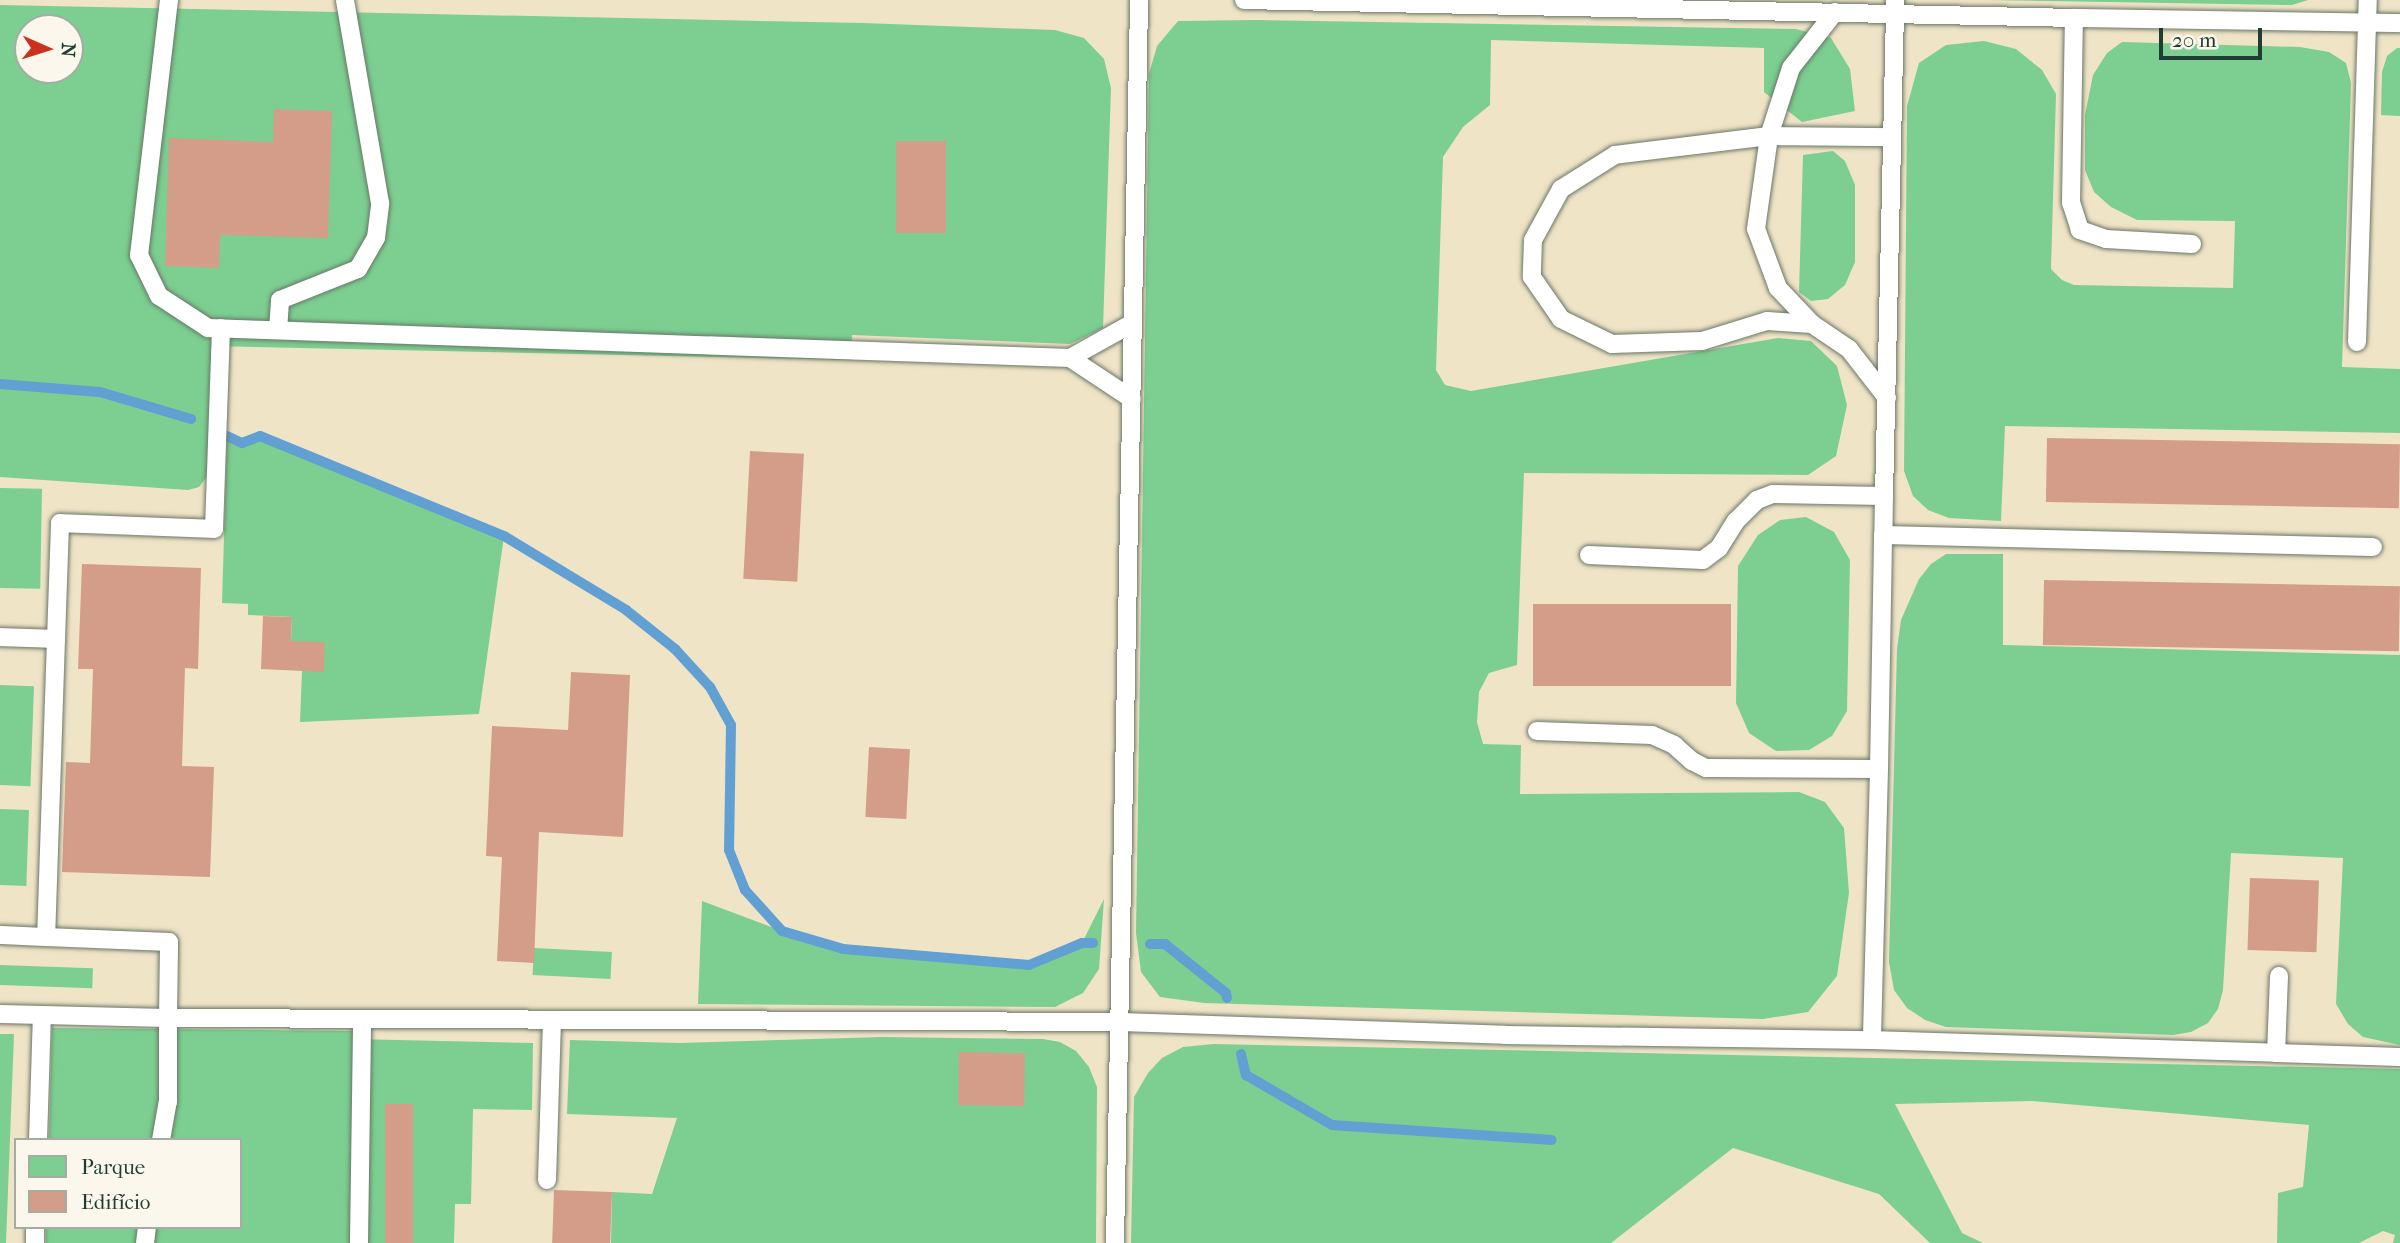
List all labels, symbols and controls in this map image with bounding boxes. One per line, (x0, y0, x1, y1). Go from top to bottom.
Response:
north arrow (14, 14, 84, 84)
scale bar (2162, 14, 2265, 58)
text: 20 m (2172, 28, 2216, 52)
text: N (57, 42, 79, 58)
legend (14, 1138, 242, 1229)
text: Parque (81, 1155, 145, 1179)
text: Edifício (81, 1190, 150, 1214)

